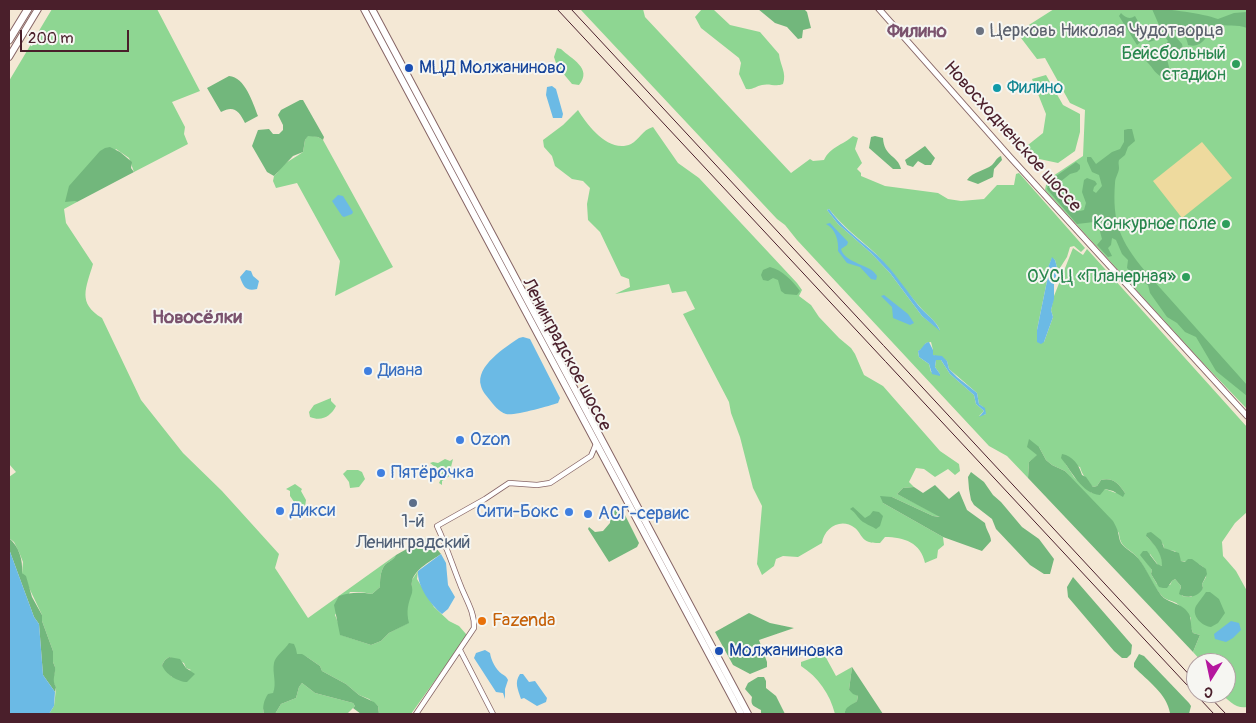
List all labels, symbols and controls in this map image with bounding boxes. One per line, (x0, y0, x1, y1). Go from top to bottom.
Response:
scale bar (22, 20, 131, 52)
place label: Церковь Николая Чудотворца (990, 20, 1223, 42)
district label: Филино (887, 21, 947, 43)
marker: Церковь Николая Чудотворца (974, 25, 986, 37)
text: 200 m (28, 29, 73, 48)
place label: Бейсбольный стадион (1122, 43, 1226, 86)
place label: МЦД Молжаниново (419, 57, 566, 79)
street label: Новосходненское шоссе (939, 57, 1085, 217)
marker: Бейсбольный стадион (1230, 58, 1242, 70)
marker: МЦД Молжаниново (403, 62, 415, 74)
place label: Филино (1007, 77, 1063, 99)
marker: Филино (991, 82, 1003, 94)
place label: Конкурное поле (1093, 213, 1216, 235)
marker: Конкурное поле (1220, 218, 1232, 230)
place label: ОУСЦ «Планерная» (1027, 266, 1176, 288)
marker: ОУСЦ «Планерная» (1180, 271, 1192, 283)
street label: Ленинградское шоссе (517, 275, 615, 435)
district label: Новосёлки (152, 307, 242, 329)
place label: Диана (378, 360, 423, 382)
marker: Диана (362, 365, 374, 377)
place label: Ozon (470, 429, 510, 451)
marker: Ozon (454, 434, 466, 446)
place label: Пятёрочка (391, 462, 474, 484)
marker: Пятёрочка (375, 467, 387, 479)
marker: 1-й Ленинградский (407, 497, 419, 509)
place label: Дикси (290, 500, 335, 522)
place label: Сити-Бокс (476, 501, 559, 523)
place label: АСГ-сервис (598, 503, 690, 525)
marker: Дикси (274, 505, 286, 517)
marker: Сити-Бокс (563, 506, 575, 518)
marker: АСГ-сервис (582, 508, 594, 520)
place label: 1-й Ленинградский (356, 511, 470, 554)
place label: Fazenda (492, 610, 555, 632)
marker: Fazenda (476, 615, 488, 627)
place label: Молжаниновка (729, 640, 843, 662)
marker: Молжаниновка (713, 645, 725, 657)
north arrow (1186, 653, 1236, 703)
text: С (1203, 683, 1214, 701)

